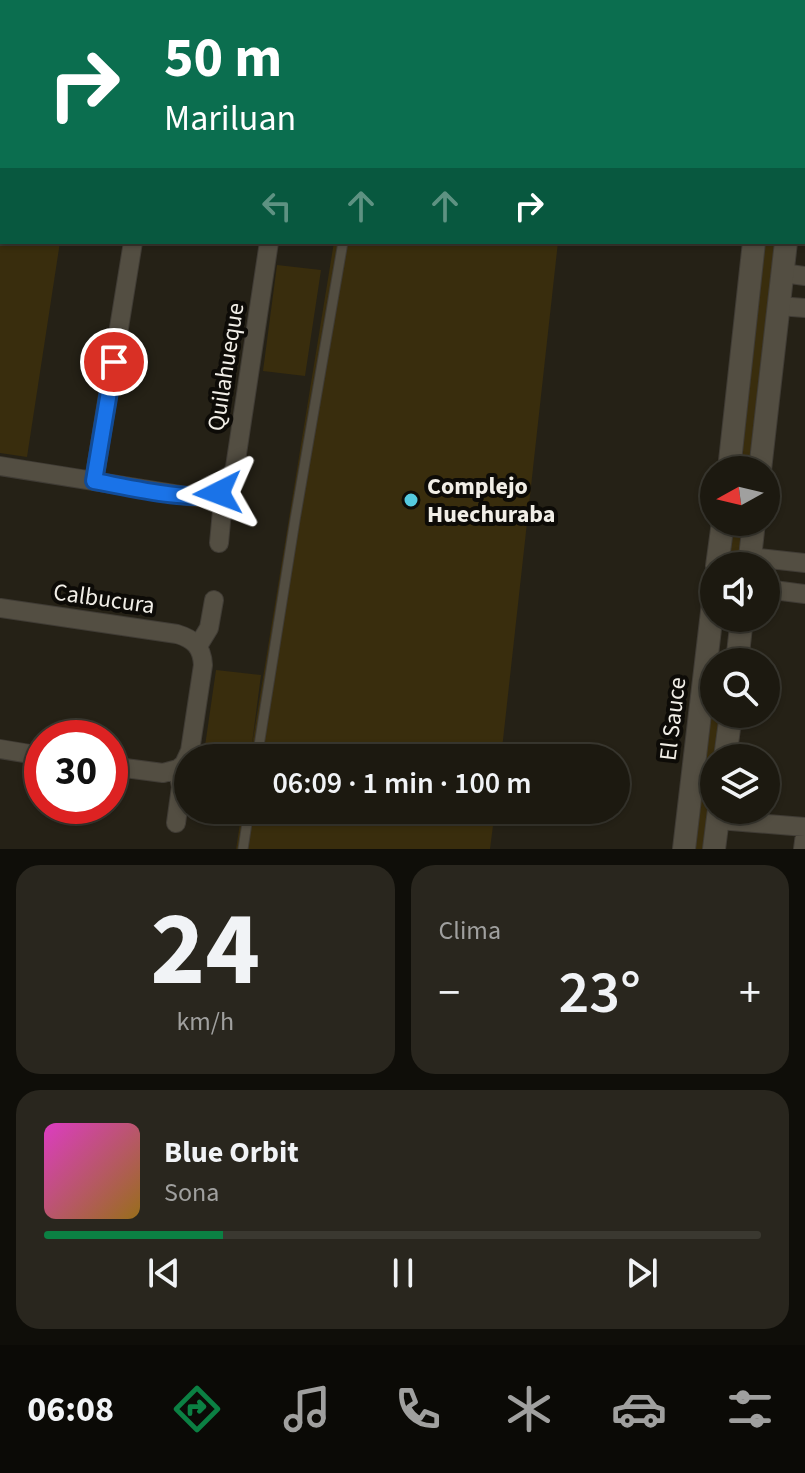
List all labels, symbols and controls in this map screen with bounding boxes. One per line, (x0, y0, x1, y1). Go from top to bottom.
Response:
text: 50 m (164, 19, 282, 98)
icon: right (32, 32, 136, 136)
text: Mariluan (164, 93, 296, 144)
icon: left (255, 184, 299, 228)
icon: ahead (339, 184, 383, 228)
icon: ahead (423, 184, 467, 228)
icon: right (507, 184, 551, 228)
street label: Quilahueque (199, 300, 253, 434)
pin (80, 328, 148, 396)
icon: arrive (92, 340, 136, 384)
position arrow (176, 451, 260, 535)
north arrow (700, 456, 780, 536)
map controls (700, 456, 780, 824)
place label: Complejo Huechuraba (427, 469, 555, 532)
marker: Complejo Huechuraba (402, 491, 420, 509)
button: sound (700, 552, 780, 632)
street label: Calbucura (51, 575, 157, 623)
button: search (700, 648, 780, 728)
street label: El Sauce (651, 675, 695, 763)
speed limit sign: 30 (24, 720, 128, 824)
button: layers (700, 744, 780, 824)
text: 06:09 · 1 min · 100 m (272, 762, 532, 805)
text: 24 (150, 877, 260, 1025)
text: Clima (439, 912, 501, 949)
text: 23° (559, 951, 641, 1036)
text: − (439, 962, 460, 1025)
text: + (739, 962, 761, 1025)
text: km/h (176, 1003, 234, 1040)
text: Blue Orbit (164, 1131, 299, 1174)
text: Sona (164, 1174, 219, 1211)
icon: previous (142, 1251, 186, 1295)
icon: pause (381, 1251, 425, 1295)
icon: next (620, 1251, 664, 1295)
icon: directions (169, 1381, 225, 1437)
icon: music (279, 1381, 335, 1437)
icon: phone (390, 1381, 446, 1437)
icon: climate (501, 1381, 557, 1437)
icon: car (611, 1381, 667, 1437)
icon: filters (722, 1381, 778, 1437)
text: 06:08 (27, 1384, 114, 1435)

